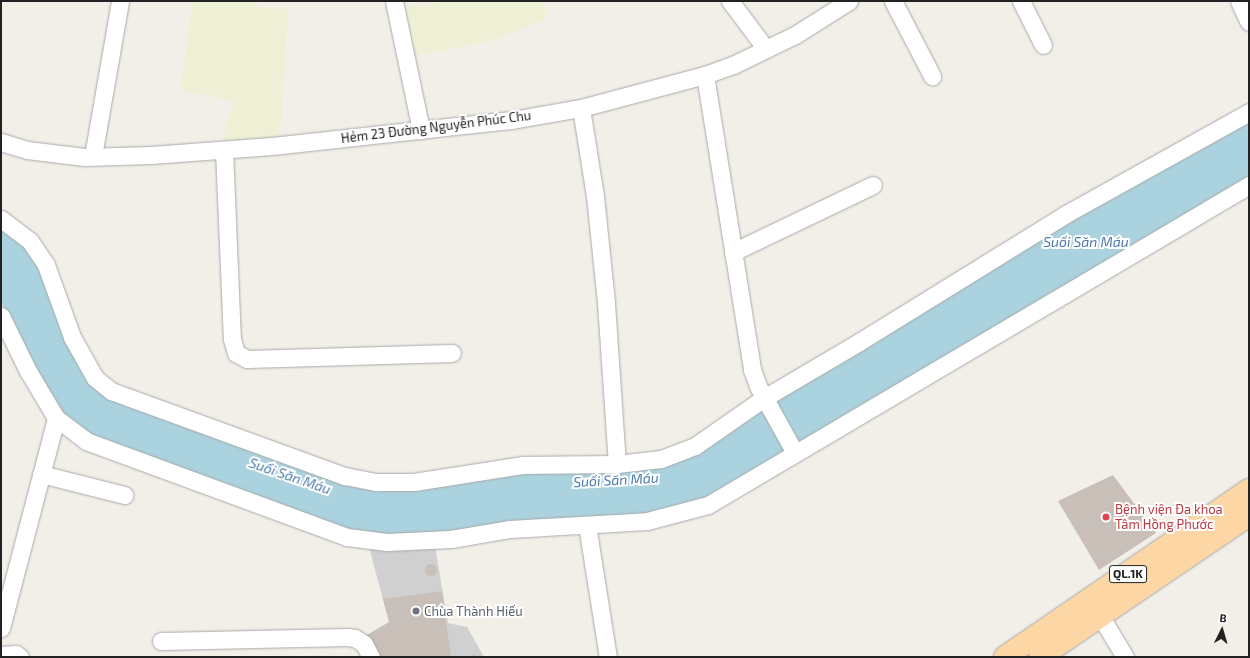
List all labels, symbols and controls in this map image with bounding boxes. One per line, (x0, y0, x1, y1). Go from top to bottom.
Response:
street label: Hẻm 23 Đường Nguyễn Phúc Chu (340, 108, 532, 146)
water label: Suối Săn Máu (1043, 234, 1129, 250)
water label: Suối Săn Máu (247, 454, 333, 498)
water label: Suối Săn Máu (573, 469, 659, 491)
place label: Bệnh viện Đa khoa Tâm Hồng Phước (1115, 502, 1223, 533)
marker: Bệnh viện Đa khoa Tâm Hồng Phước (1100, 511, 1112, 523)
road number: QL.1K (1109, 564, 1147, 584)
place label: Chùa Thành Hiếu (424, 603, 523, 619)
marker: Chùa Thành Hiếu (411, 606, 421, 616)
north arrow (1202, 610, 1242, 650)
text: B (1219, 611, 1227, 624)

